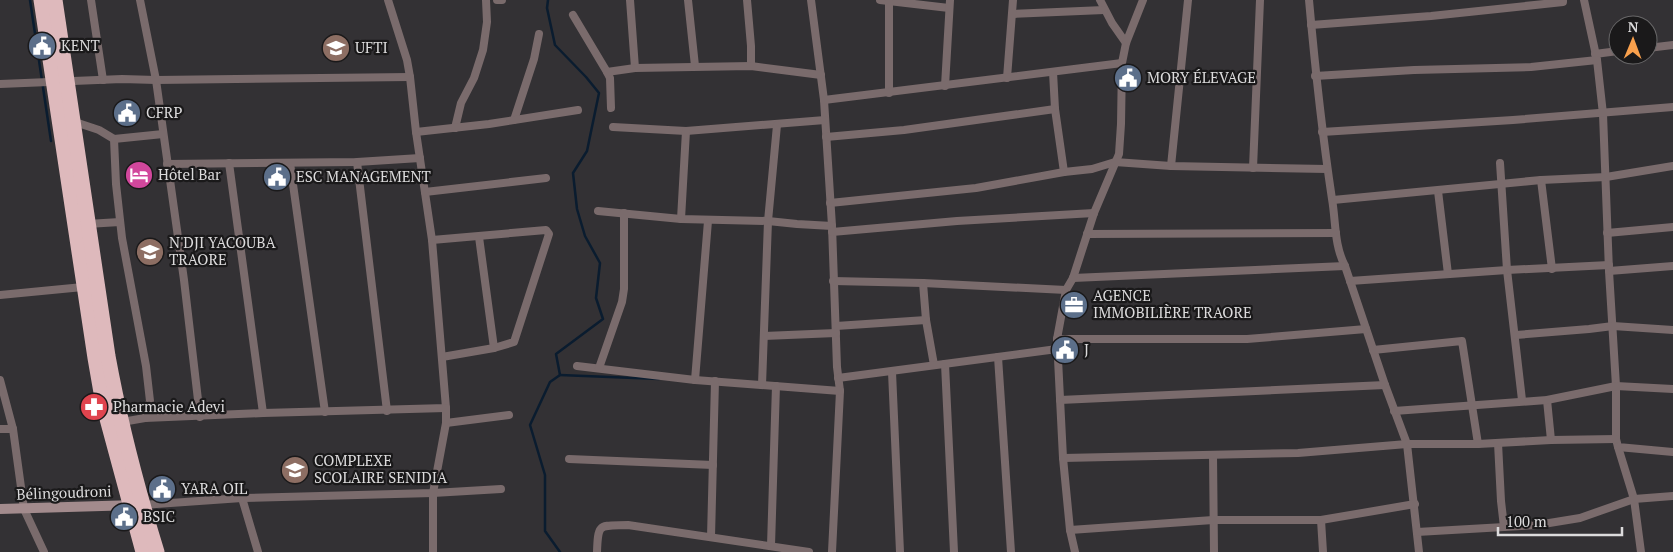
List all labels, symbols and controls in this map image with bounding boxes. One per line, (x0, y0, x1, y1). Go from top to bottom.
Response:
north arrow (1608, 15, 1658, 65)
text: N (1628, 17, 1639, 36)
public building icon: KENT (27, 31, 57, 61)
school or university icon: UFTI (321, 33, 351, 63)
place label: KENT (61, 35, 100, 55)
place label: UFTI (355, 37, 388, 57)
public building icon: MORY ÉLEVAGE (1113, 63, 1143, 93)
place label: MORY ÉLEVAGE (1147, 67, 1256, 87)
public building icon: CFRP (112, 98, 142, 128)
place label: CFRP (146, 102, 182, 122)
hotel icon: Hôtel Bar (124, 160, 154, 190)
public building icon: ESC MANAGEMENT (262, 162, 292, 192)
place label: Hôtel Bar (158, 164, 221, 184)
place label: ESC MANAGEMENT (296, 166, 431, 186)
place label: N'DJI YACOUBA TRAORE (169, 232, 276, 269)
school or university icon: N'DJI YACOUBA TRAORE (135, 237, 165, 267)
place label: AGENCE IMMOBILIÈRE TRAORE (1093, 285, 1252, 322)
office icon: AGENCE IMMOBILIÈRE TRAORE (1059, 290, 1089, 320)
public building icon: J (1050, 335, 1080, 365)
place label: J (1084, 339, 1089, 359)
pharmacy icon: Pharmacie Adevi (79, 392, 109, 422)
place label: Pharmacie Adevi (113, 396, 225, 416)
place label: COMPLEXE SCOLAIRE SENIDIA (314, 450, 448, 487)
school or university icon: COMPLEXE SCOLAIRE SENIDIA (280, 455, 310, 485)
public building icon: YARA OIL (147, 474, 177, 504)
place label: YARA OIL (181, 478, 247, 498)
street label: Bélingoudroni (16, 480, 112, 504)
public building icon: BSIC (109, 502, 139, 532)
scale bar (1498, 504, 1622, 536)
place label: BSIC (143, 506, 175, 526)
text: 100 m (1506, 511, 1547, 531)

